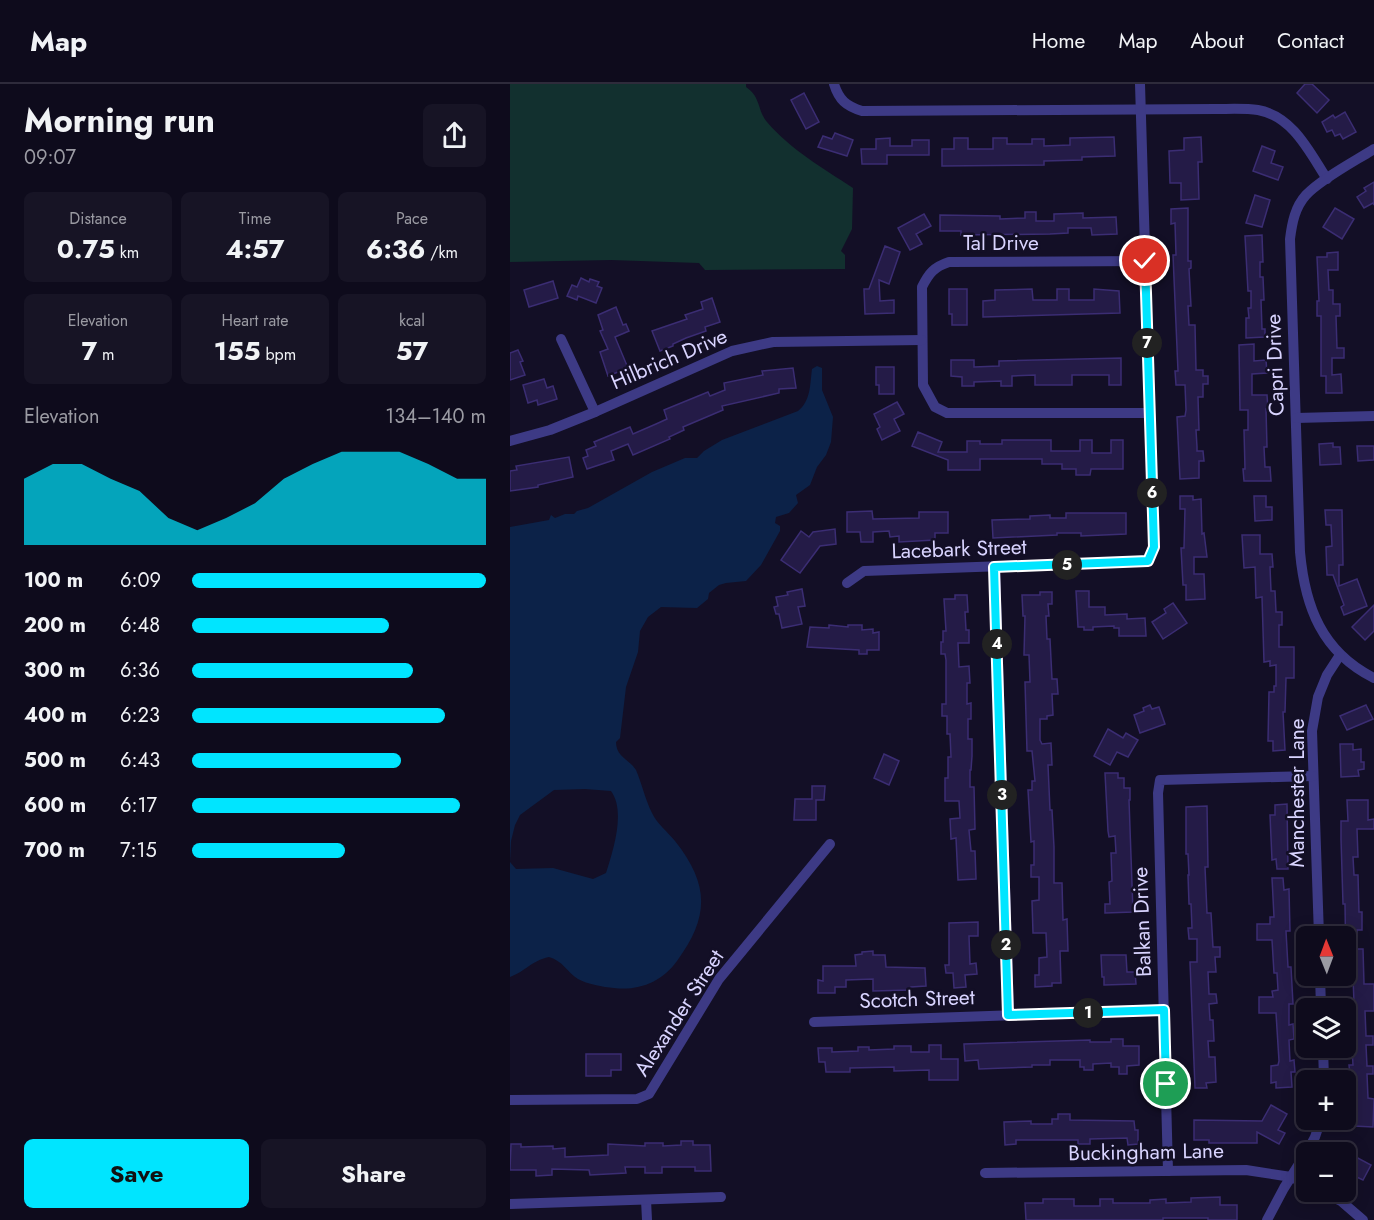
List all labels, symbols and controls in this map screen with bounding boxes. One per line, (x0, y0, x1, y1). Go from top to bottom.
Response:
text: Map (30, 21, 87, 62)
text: Home (1032, 26, 1085, 56)
text: Map (1118, 26, 1158, 56)
text: About (1191, 26, 1244, 56)
text: Contact (1277, 26, 1344, 56)
text: Morning run (24, 97, 215, 144)
button: share (423, 104, 486, 167)
text: 09:07 (24, 143, 76, 172)
text: Distance (69, 207, 127, 230)
text: Time (239, 207, 271, 230)
text: Pace (396, 207, 428, 230)
street label: Tal Drive (963, 228, 1039, 258)
text: 0.75 (57, 230, 115, 268)
text: 4:57 (226, 230, 284, 268)
text: 6:36 (366, 230, 425, 268)
pin (1119, 235, 1170, 286)
text: km (115, 241, 139, 264)
text: /km (425, 241, 458, 264)
icon: check (1128, 244, 1161, 277)
text: Elevation (68, 309, 128, 332)
text: Heart rate (222, 309, 288, 332)
text: kcal (399, 309, 425, 332)
street label: Capri Drive (1258, 313, 1292, 417)
street label: Hilbrich Drive (606, 321, 732, 397)
pin: 7 (1132, 328, 1162, 358)
text: 7 (1142, 331, 1152, 354)
text: 7 (82, 332, 97, 370)
text: 155 (214, 332, 261, 370)
text: 57 (396, 332, 428, 370)
text: m (97, 343, 114, 366)
text: bpm (261, 343, 296, 366)
text: Elevation (24, 402, 99, 431)
text: 134–140 m (385, 402, 486, 431)
pin: 6 (1137, 478, 1167, 508)
text: 6 (1147, 481, 1157, 504)
street label: Lacebark Street (891, 532, 1027, 566)
pin: 5 (1052, 550, 1082, 580)
text: 5 (1062, 553, 1072, 576)
text: 100 m (24, 566, 83, 595)
text: 6:09 (120, 566, 161, 595)
text: 200 m (24, 611, 86, 640)
text: 6:48 (120, 611, 160, 640)
pin: 4 (982, 629, 1012, 659)
text: 4 (991, 632, 1003, 655)
text: 300 m (24, 656, 85, 685)
text: 6:36 (120, 656, 160, 685)
text: 400 m (24, 701, 87, 730)
text: 6:23 (120, 701, 160, 730)
street label: Manchester Lane (1282, 718, 1312, 868)
text: 500 m (24, 746, 86, 775)
text: 6:43 (120, 746, 160, 775)
pin: 3 (987, 780, 1017, 810)
text: 3 (997, 783, 1007, 806)
text: 600 m (24, 791, 86, 820)
text: 6:17 (120, 791, 157, 820)
text: 700 m (24, 836, 85, 865)
text: 7:15 (120, 836, 157, 865)
street label: Balkan Drive (1125, 866, 1159, 977)
north arrow (1296, 926, 1356, 986)
map controls (1296, 926, 1356, 1202)
pin: 2 (991, 930, 1021, 960)
text: 2 (1001, 933, 1011, 956)
street label: Alexander Street (627, 944, 731, 1082)
street label: Scotch Street (859, 982, 975, 1016)
pin: 1 (1073, 998, 1103, 1028)
button: layers (1296, 998, 1356, 1058)
text: 1 (1084, 1001, 1092, 1024)
pin (1140, 1058, 1191, 1109)
icon: arrive (1149, 1067, 1182, 1100)
button: + (1296, 1070, 1356, 1130)
street label: Buckingham Lane (1068, 1136, 1224, 1168)
button: Save (24, 1139, 249, 1208)
button: Share (261, 1139, 486, 1208)
button: − (1296, 1142, 1356, 1202)

